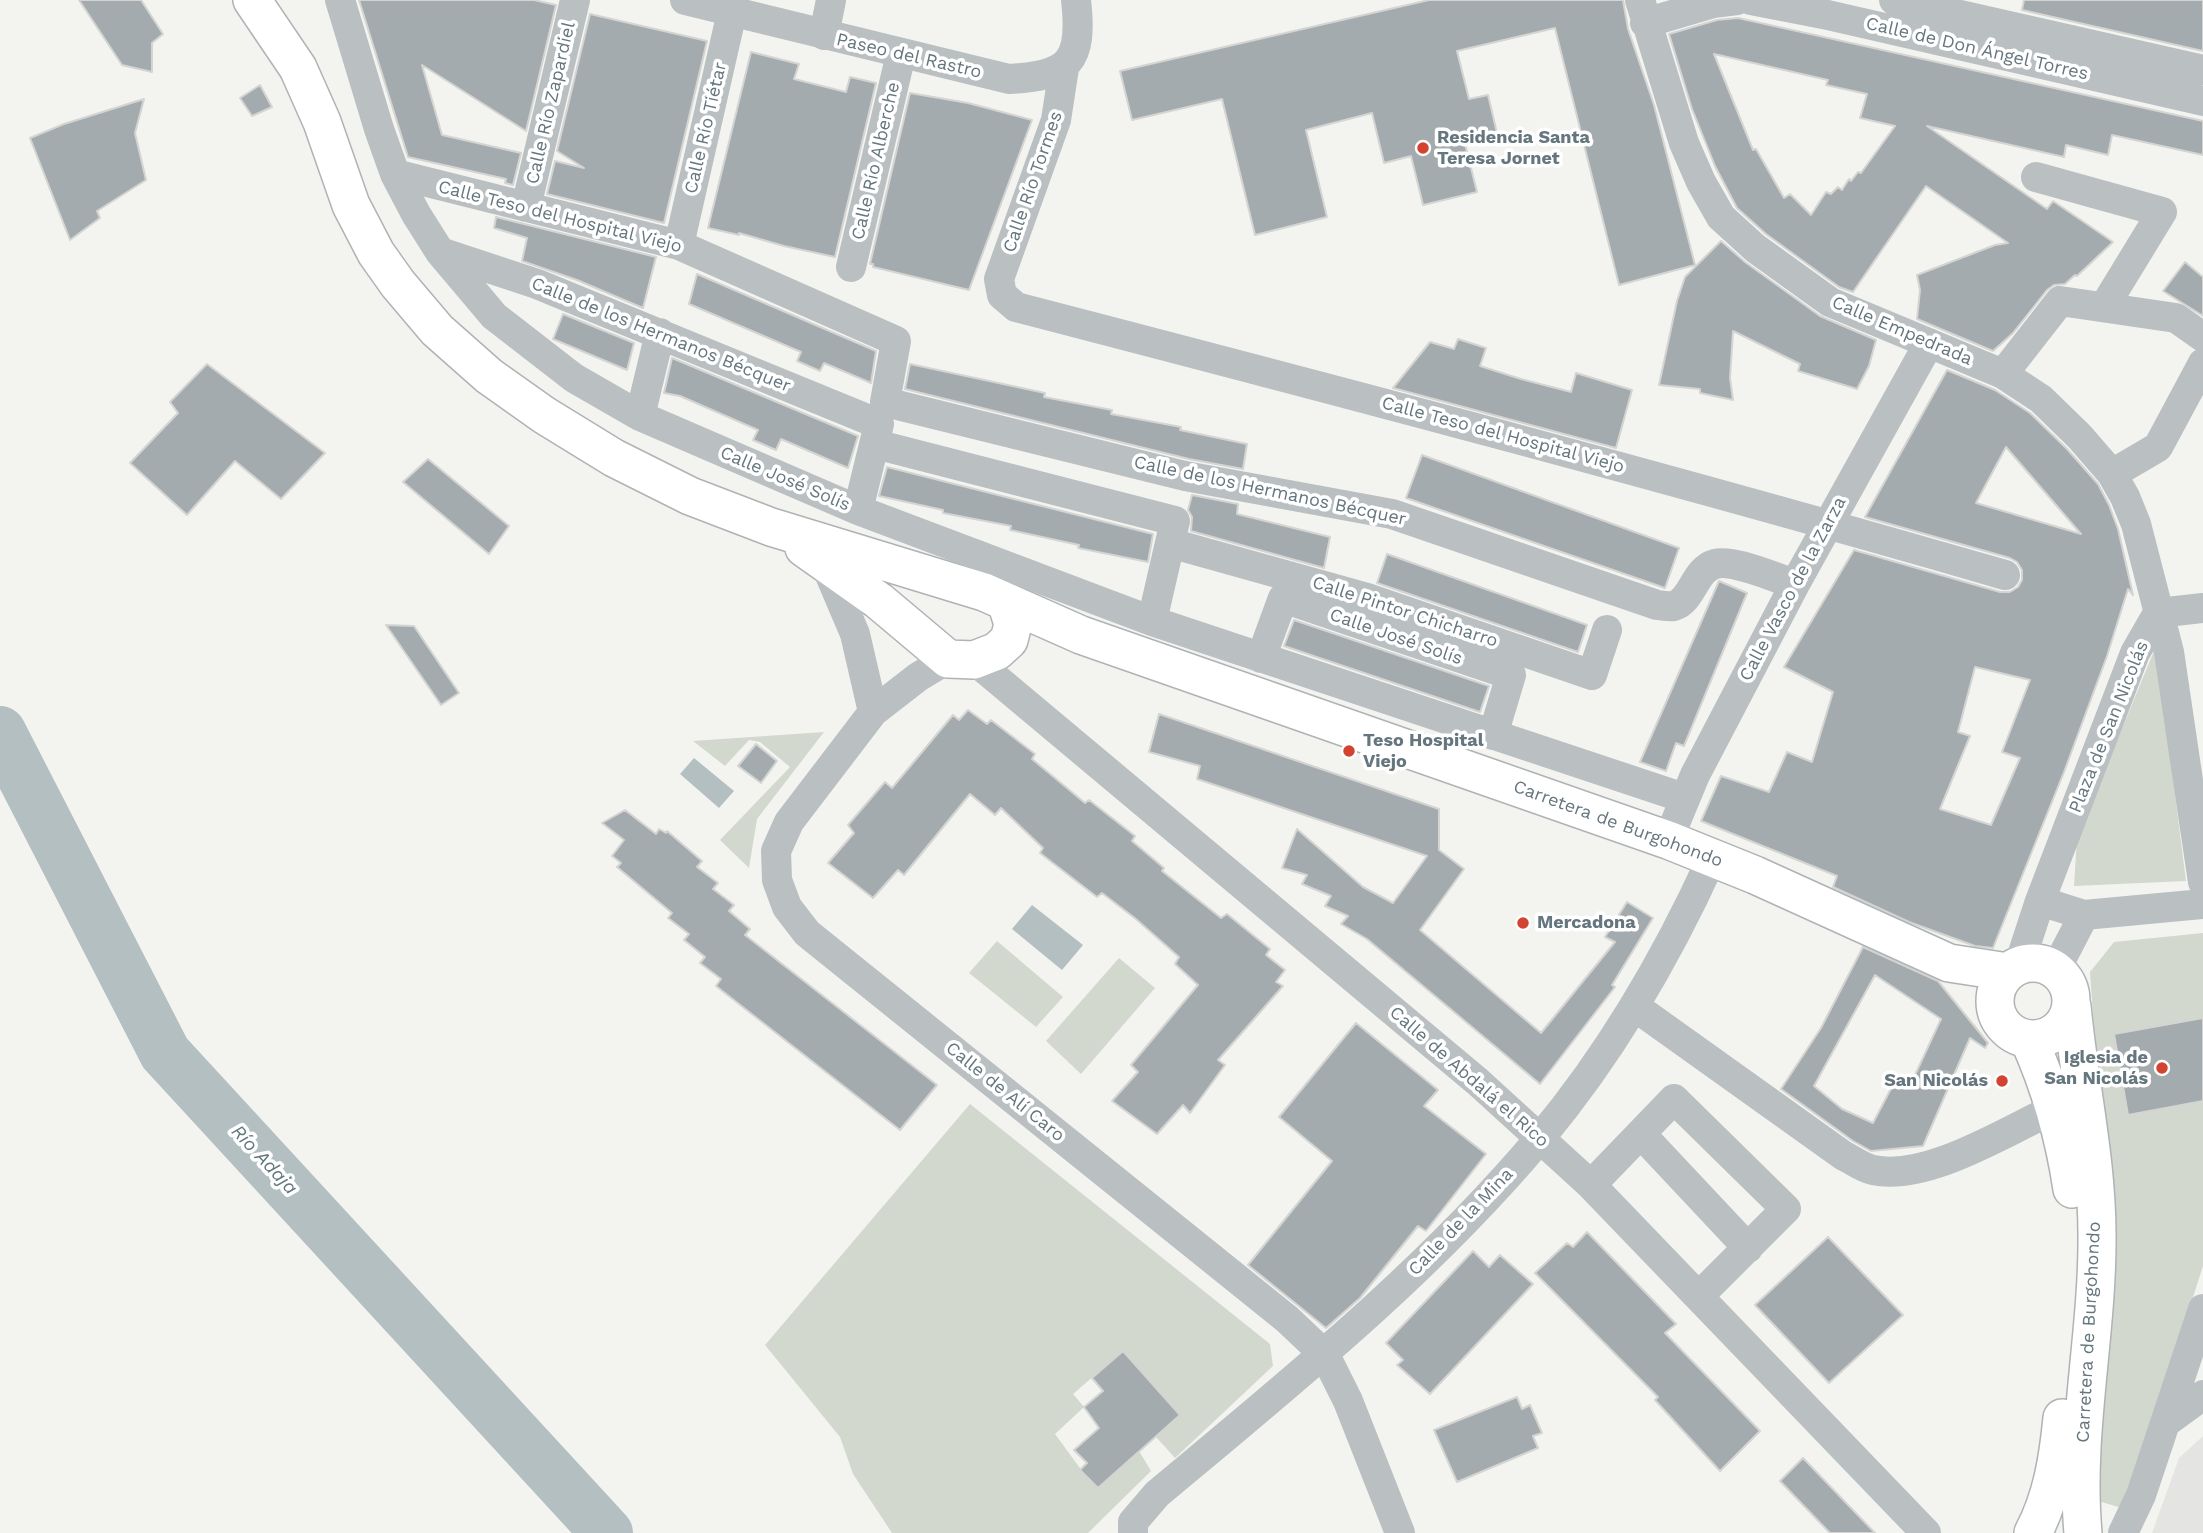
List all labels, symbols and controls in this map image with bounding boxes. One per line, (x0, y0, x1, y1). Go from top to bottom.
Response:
street label: Calle de Don Ángel Torres (1864, 13, 2090, 85)
street label: Calle Río Zapardiel (522, 20, 580, 186)
street label: Paseo del Rastro (834, 29, 984, 83)
street label: Calle Río Tiétar (680, 60, 732, 196)
street label: Calle Río Alberche (847, 80, 905, 242)
street label: Calle Río Tormes (999, 109, 1067, 255)
place label: Residencia Santa Teresa Jornet (1437, 127, 1590, 170)
marker: Residencia Santa Teresa Jornet (1415, 140, 1431, 156)
street label: Calle Teso del Hospital Viejo (436, 176, 684, 258)
street label: Calle de los Hermanos Bécquer (528, 273, 794, 397)
street label: Calle Empedrada (1829, 292, 1975, 370)
street label: Calle Teso del Hospital Viejo (1379, 392, 1627, 478)
street label: Calle José Solís (717, 442, 853, 516)
street label: Calle de los Hermanos Bécquer (1132, 452, 1408, 530)
street label: Calle Vasco de la Zarza (1735, 493, 1851, 685)
street label: Calle Pintor Chicharro (1310, 572, 1500, 652)
street label: Calle José Solís (1327, 604, 1465, 670)
street label: Plaza de San Nicolás (2065, 638, 2153, 816)
place label: Teso Hospital Viejo (1363, 730, 1484, 772)
marker: Teso Hospital Viejo (1341, 743, 1357, 759)
street label: Carretera de Burgohondo (1510, 776, 1726, 872)
place label: Mercadona (1537, 912, 1636, 934)
marker: Mercadona (1515, 915, 1531, 931)
street label: Calle de Abdalá el Rico (1385, 1002, 1553, 1152)
street label: Calle de Alí Caro (941, 1037, 1069, 1147)
place label: Iglesia de San Nicolás (2044, 1047, 2148, 1090)
marker: Iglesia de San Nicolás (2154, 1060, 2170, 1076)
place label: San Nicolás (1884, 1070, 1988, 1092)
marker: San Nicolás (1994, 1073, 2010, 1089)
water label: Río Adaja (226, 1121, 302, 1199)
street label: Calle de la Mina (1404, 1164, 1518, 1280)
street label: Carretera de Burgohondo (2072, 1221, 2106, 1443)

